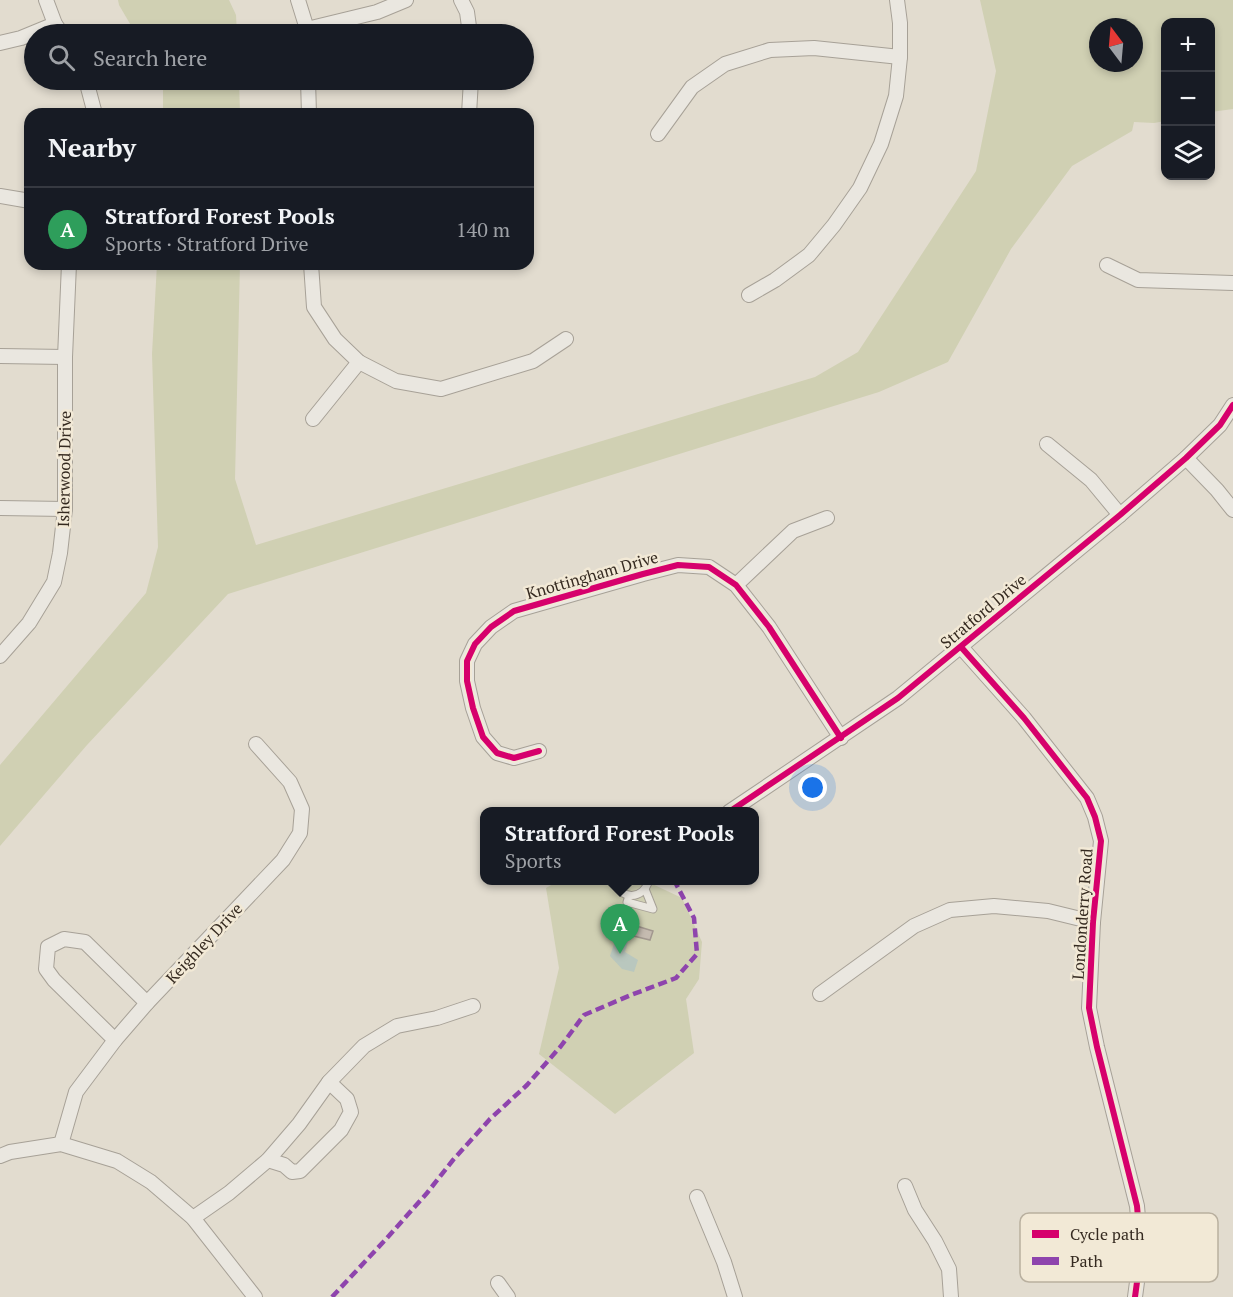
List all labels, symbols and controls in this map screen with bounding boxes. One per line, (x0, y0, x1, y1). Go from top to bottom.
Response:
north arrow (1089, 18, 1143, 72)
map controls (1161, 18, 1215, 180)
button: + (1161, 18, 1215, 72)
search box (24, 24, 534, 90)
icon: search (45, 41, 78, 74)
text: Search here (93, 43, 207, 72)
button: − (1161, 72, 1215, 126)
button: layers (1161, 126, 1215, 180)
text: Nearby (48, 130, 136, 164)
text: Stratford Forest Pools (105, 201, 335, 230)
text: A (60, 216, 75, 243)
text: 140 m (456, 216, 510, 243)
text: Sports · Stratford Drive (105, 230, 309, 257)
street label: Isherwood Drive (52, 411, 76, 527)
street label: Knottingham Drive (523, 546, 661, 604)
street label: Stratford Drive (935, 569, 1031, 653)
your location (798, 773, 827, 802)
popup (480, 807, 759, 885)
text: Stratford Forest Pools (505, 818, 734, 847)
text: Sports (505, 847, 562, 874)
street label: Londonderry Road (1066, 848, 1098, 980)
street label: Keighley Drive (161, 898, 247, 988)
pin: A (600, 904, 640, 954)
legend (1020, 1213, 1218, 1282)
text: Cycle path (1070, 1223, 1145, 1245)
text: Path (1070, 1250, 1104, 1272)

